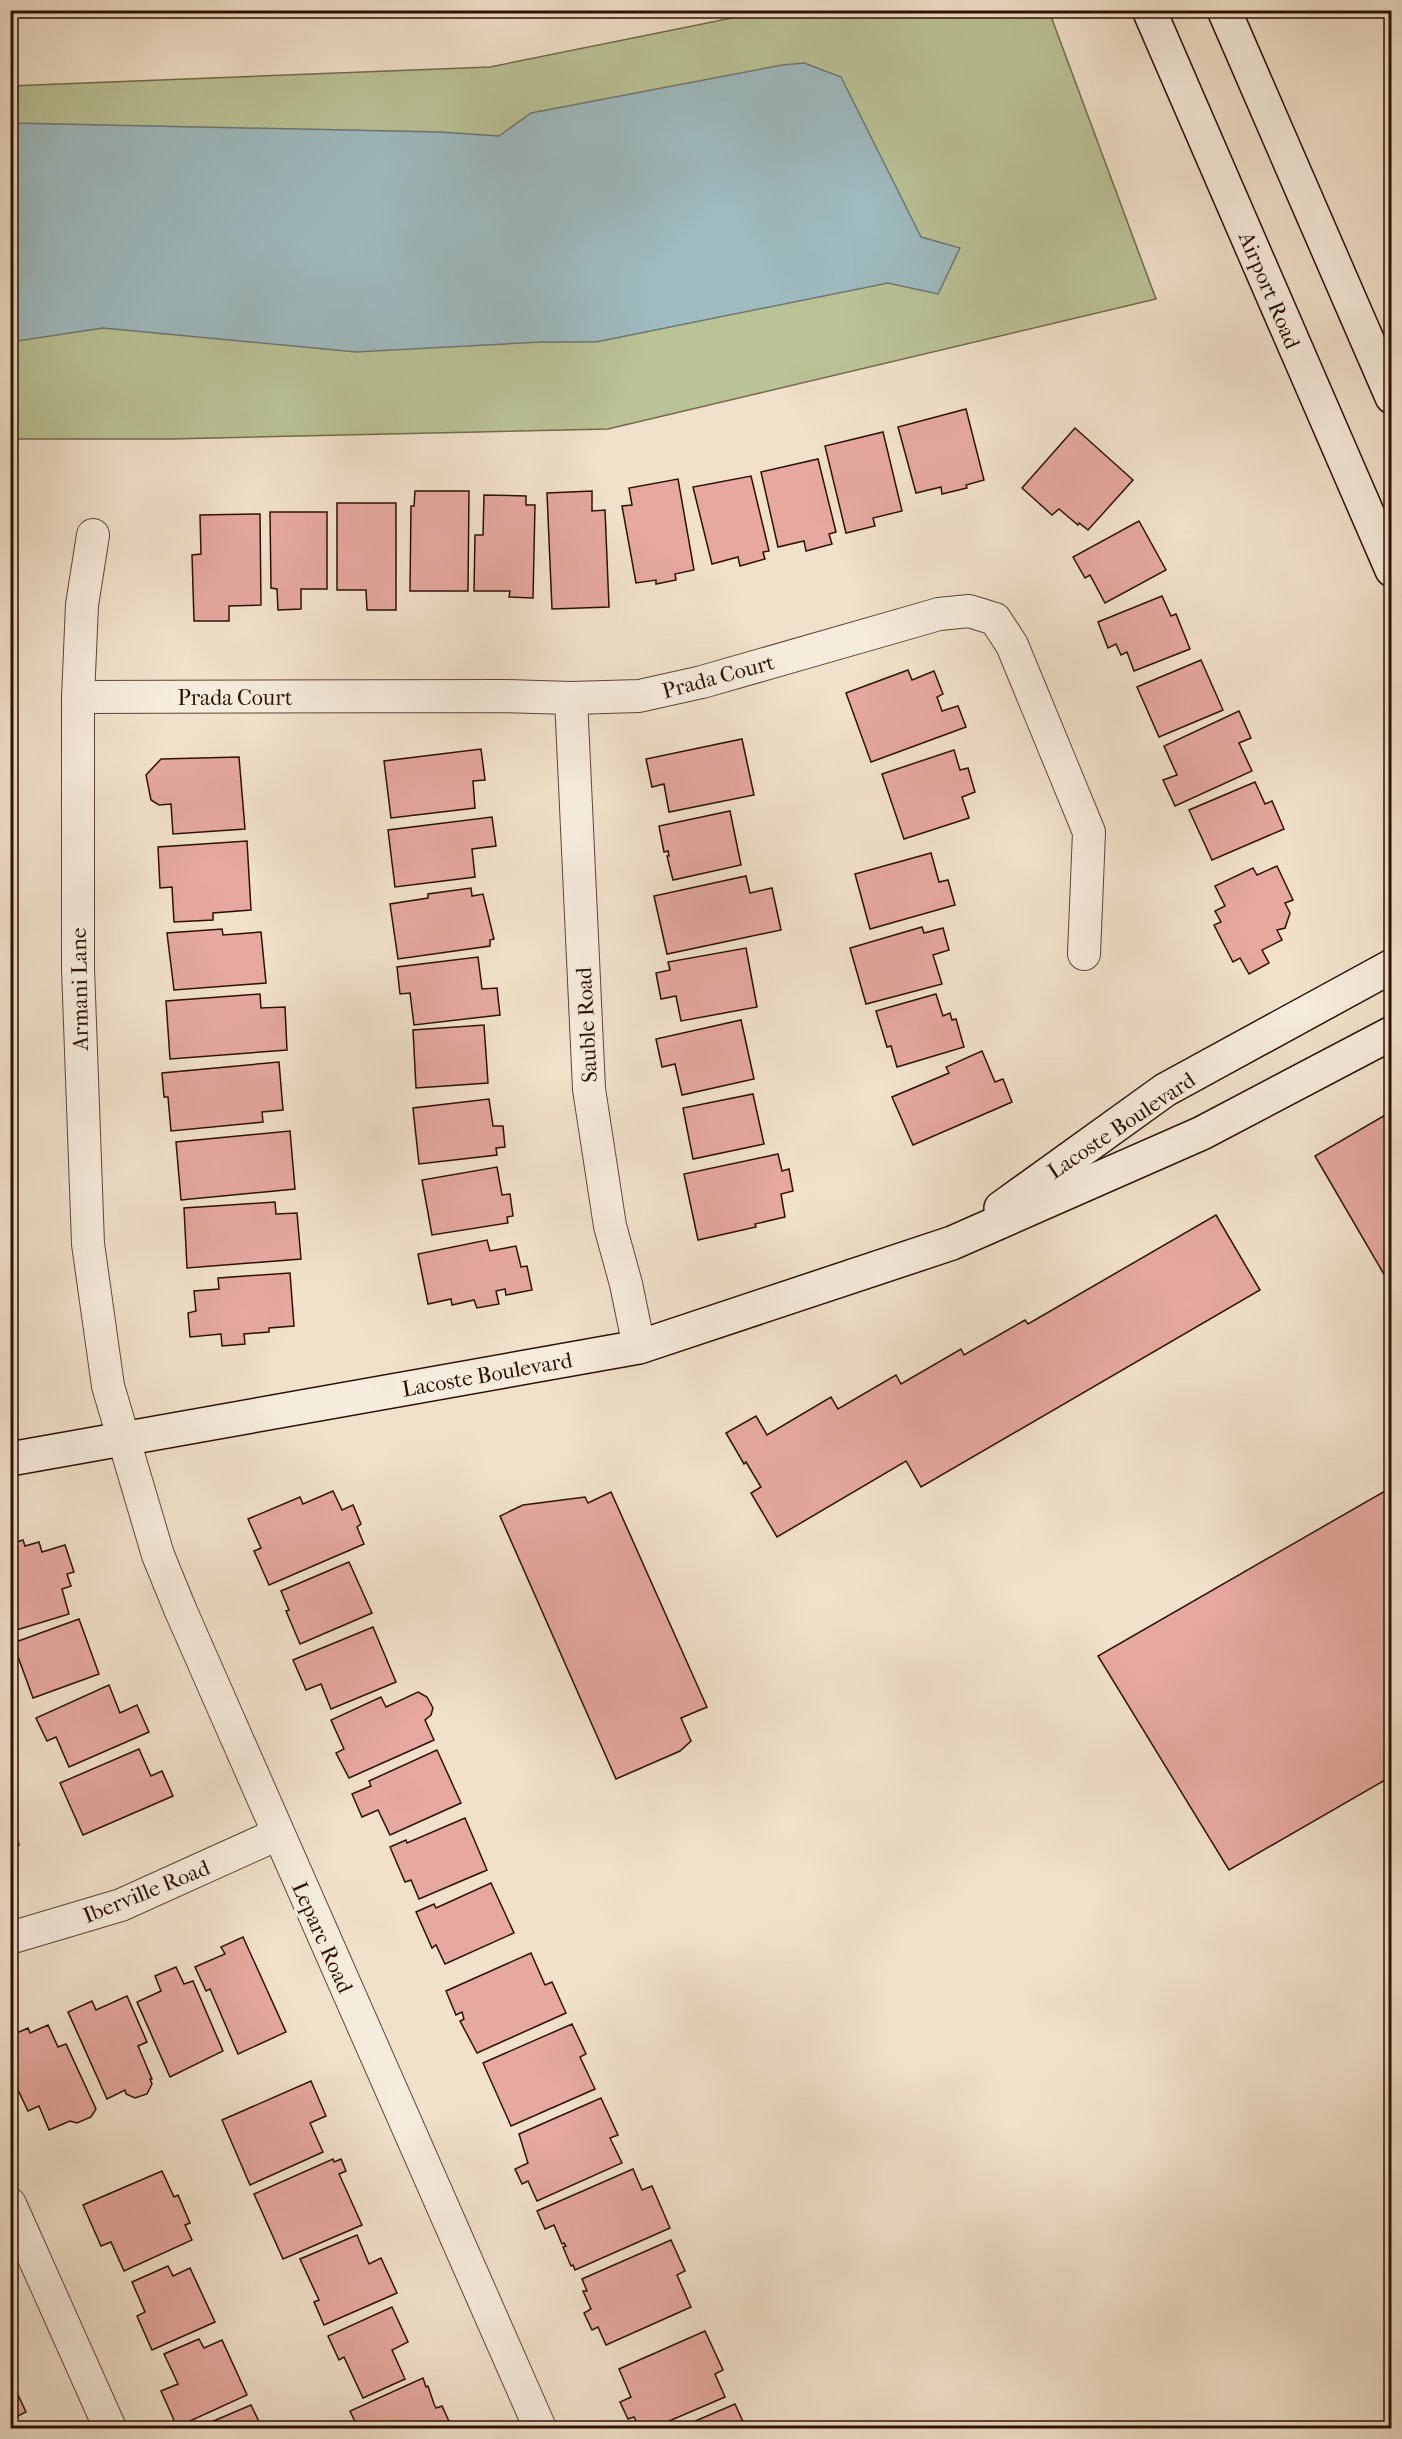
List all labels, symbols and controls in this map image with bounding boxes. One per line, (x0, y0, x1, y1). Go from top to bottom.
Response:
street label: Airport Road (1232, 227, 1306, 354)
street label: Prada Court (659, 649, 777, 704)
street label: Prada Court (177, 685, 293, 711)
street label: Armani Lane (66, 927, 94, 1052)
street label: Sauble Road (571, 966, 603, 1083)
street label: Lacoste Boulevard (1043, 1066, 1201, 1185)
street label: Lacoste Boulevard (400, 1347, 575, 1403)
street label: Iberville Road (79, 1854, 215, 1929)
street label: Leparc Road (286, 1878, 359, 1998)

